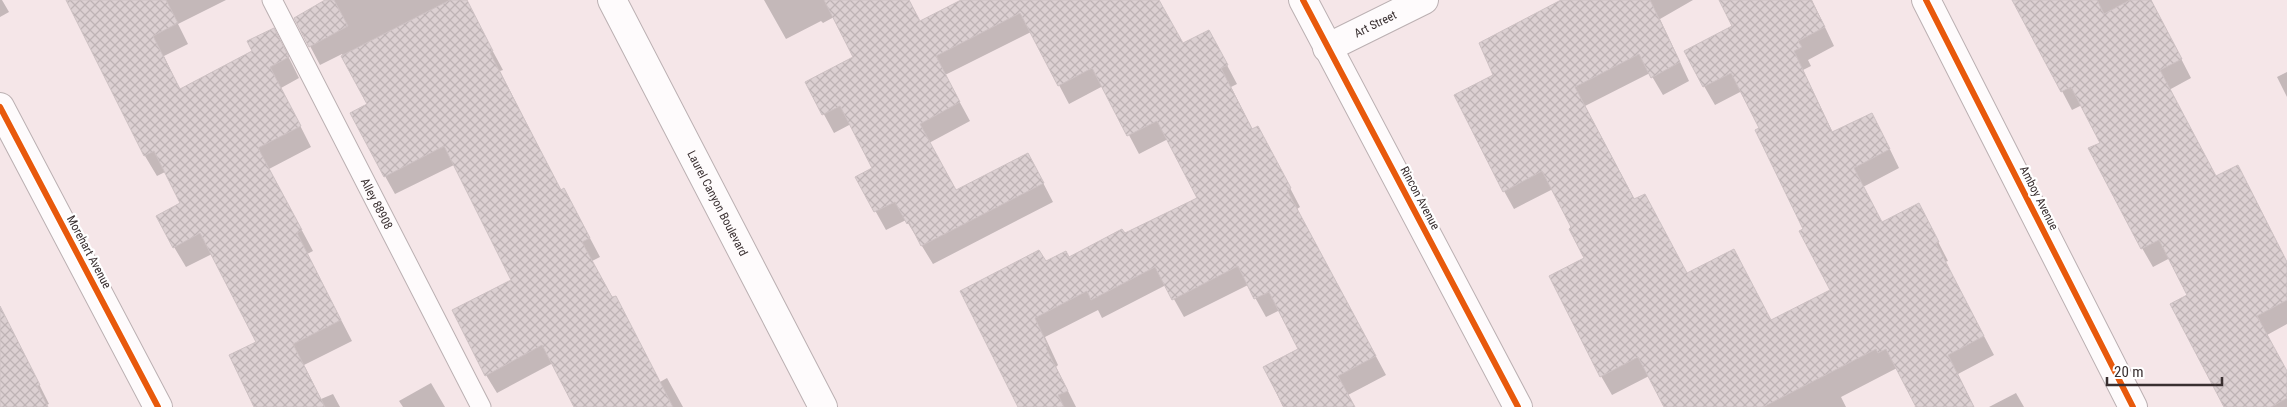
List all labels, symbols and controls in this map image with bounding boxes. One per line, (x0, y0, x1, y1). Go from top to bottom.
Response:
street label: Art Street (1352, 8, 1399, 40)
street label: Laurel Canyon Boulevard (684, 148, 751, 258)
street label: Rincon Avenue (1397, 164, 1443, 232)
street label: Amboy Avenue (2017, 164, 2061, 233)
street label: Alley 88908 (358, 176, 396, 232)
street label: Morehart Avenue (64, 213, 114, 291)
scale bar (2107, 354, 2222, 386)
text: 20 m (2114, 363, 2144, 381)

